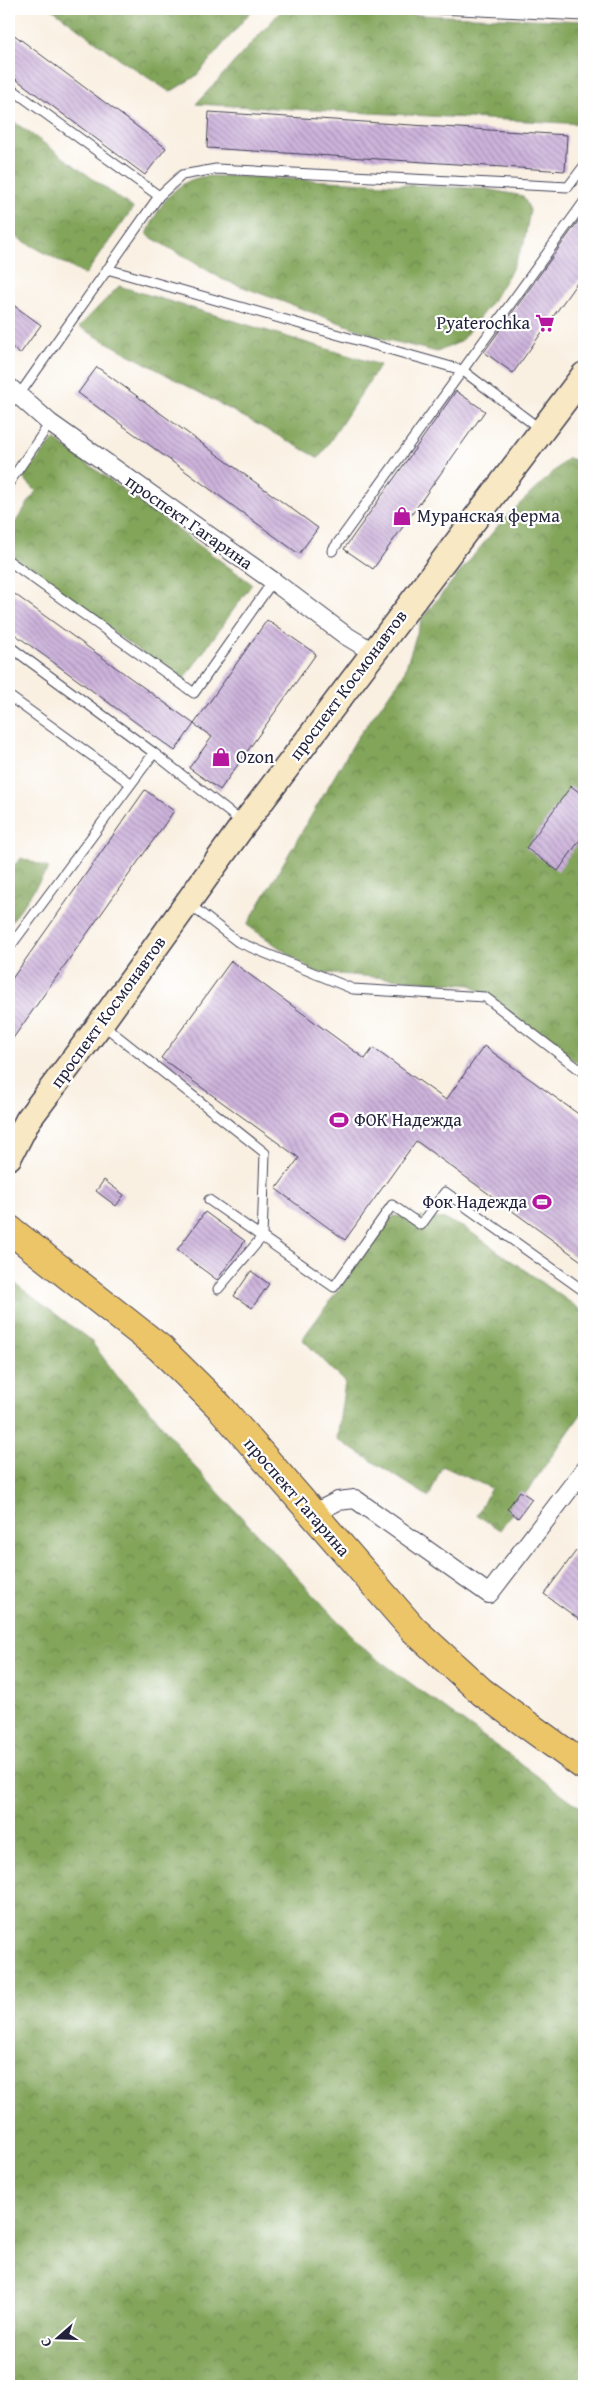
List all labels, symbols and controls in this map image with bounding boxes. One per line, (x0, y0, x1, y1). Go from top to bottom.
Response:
place label: Pyaterochka (437, 309, 530, 336)
supermarket icon: Pyaterochka (534, 312, 556, 334)
street label: проспект Гагарина (120, 467, 259, 576)
place label: Муранская ферма (417, 502, 560, 529)
shop icon: Муранская ферма (391, 505, 413, 527)
street label: проспект Космонавтов (282, 604, 413, 766)
place label: Ozon (236, 743, 274, 770)
shop icon: Ozon (210, 746, 232, 768)
street label: проспект Космонавтов (43, 930, 172, 1093)
place label: ФОК Надежда (354, 1106, 462, 1133)
sports icon: ФОК Надежда (328, 1109, 350, 1131)
place label: Фок Надежда (422, 1188, 527, 1215)
sports icon: Фок Надежда (531, 1191, 553, 1213)
street label: проспект Гагарина (238, 1431, 357, 1563)
north arrow (32, 2312, 82, 2362)
text: С (35, 2335, 57, 2350)

